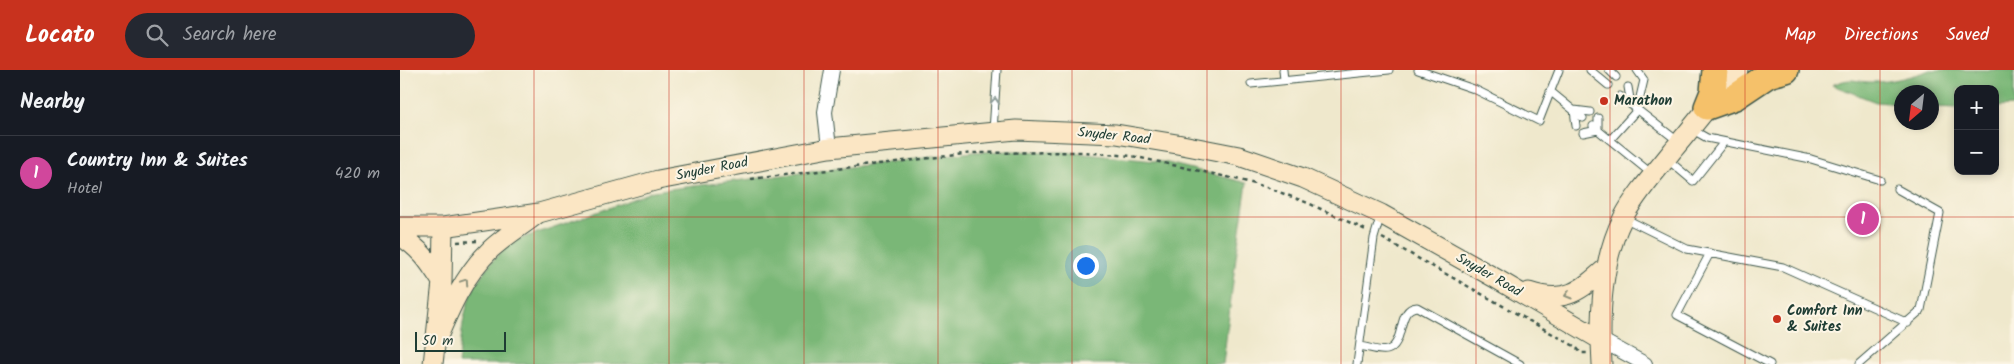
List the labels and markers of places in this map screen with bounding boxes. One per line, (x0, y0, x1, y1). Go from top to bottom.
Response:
place label: Marathon (1614, 90, 1673, 112)
marker: Marathon (1598, 95, 1610, 107)
pin: 1 (1847, 200, 1879, 238)
place label: Comfort Inn & Suites (1787, 300, 1863, 338)
marker: Comfort Inn & Suites (1771, 313, 1783, 325)

